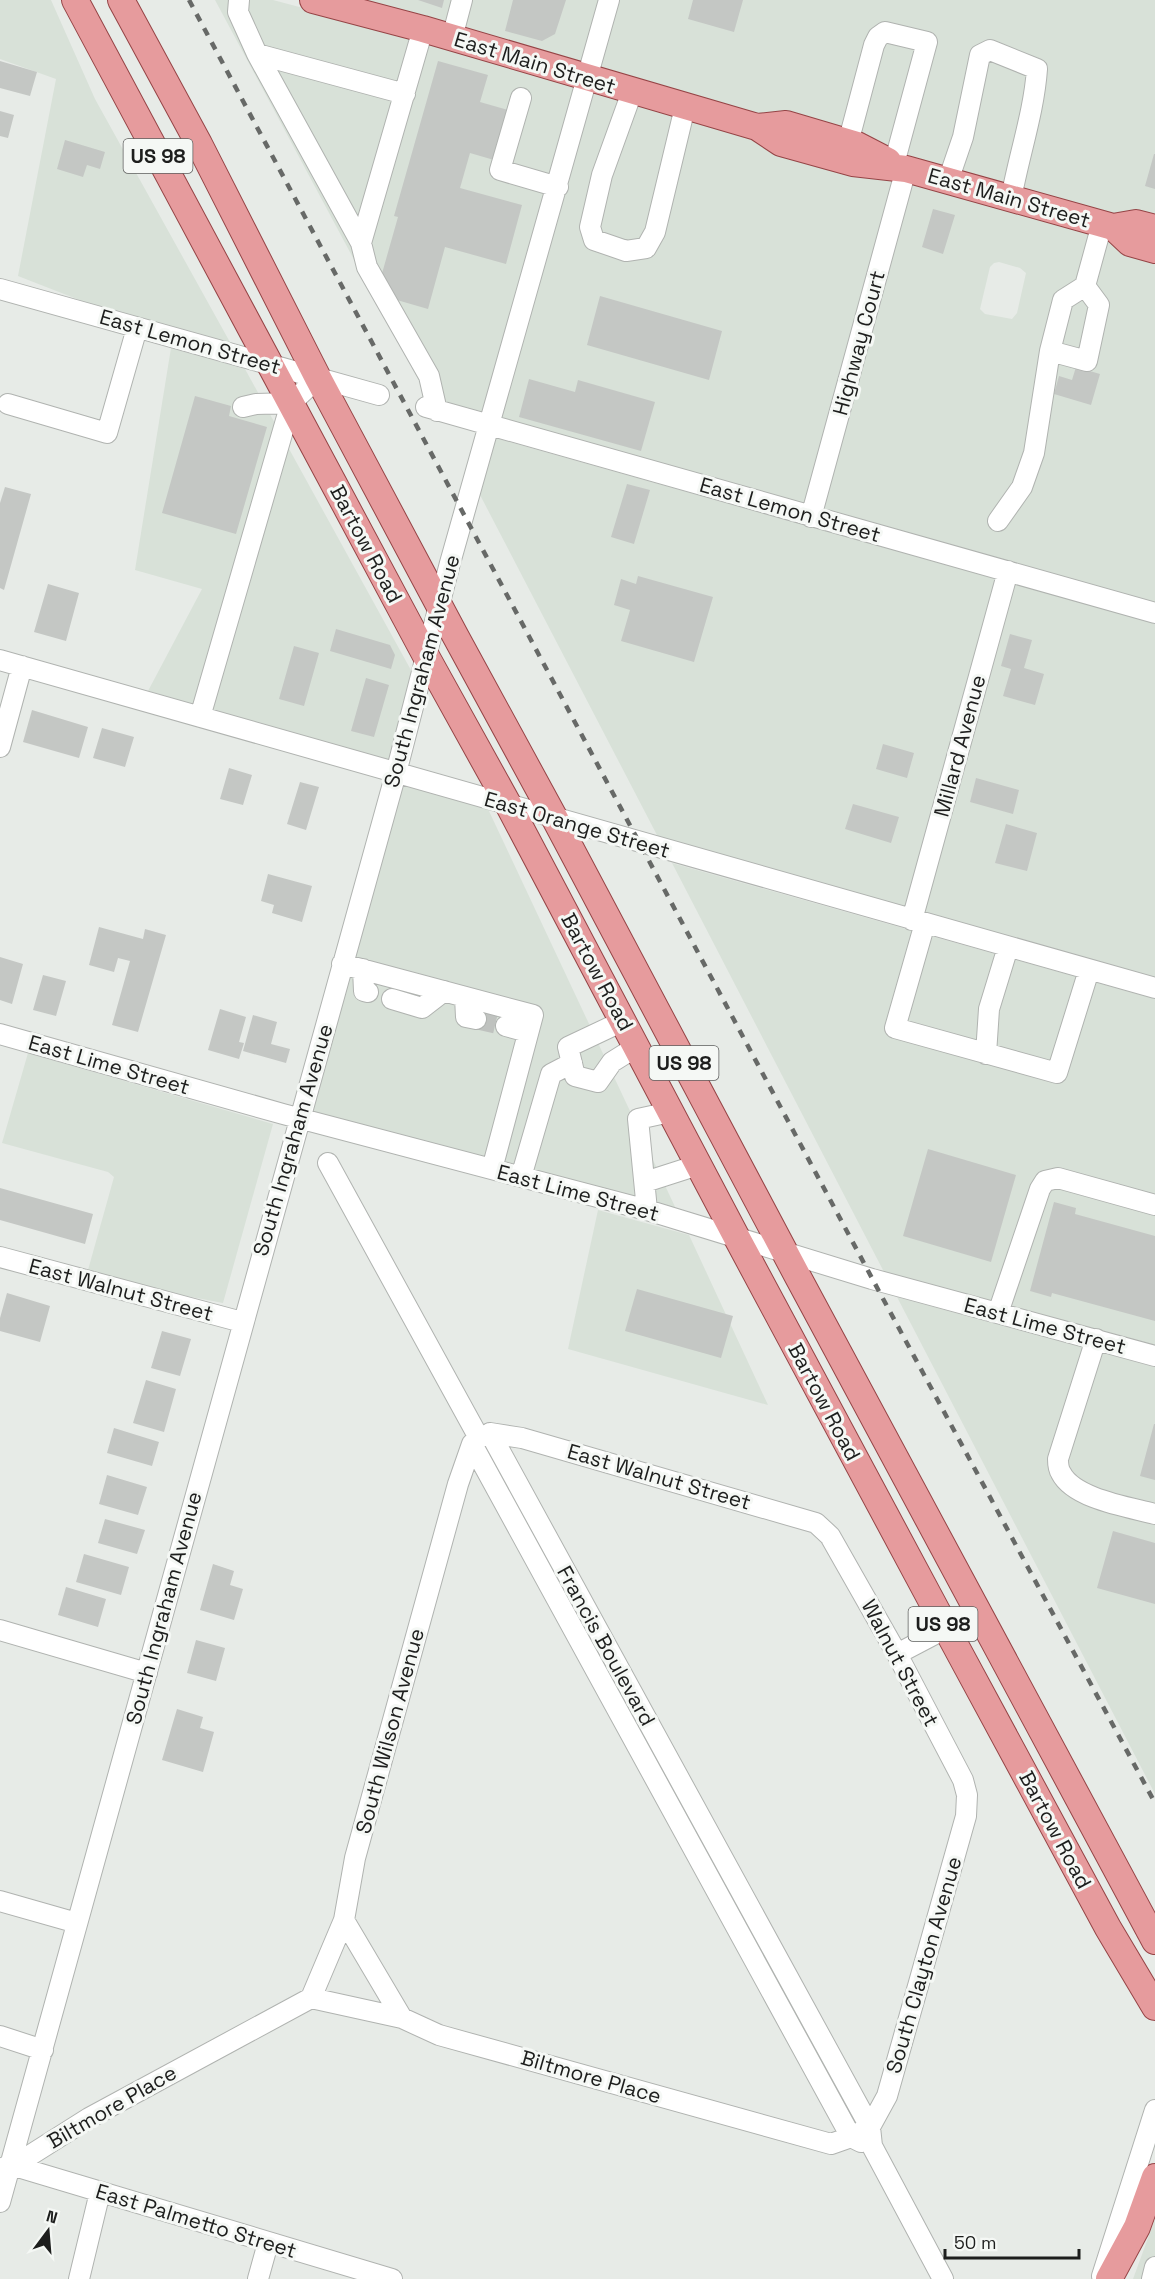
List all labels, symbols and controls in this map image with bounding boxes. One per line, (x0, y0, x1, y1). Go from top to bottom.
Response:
street label: East Main Street (451, 25, 619, 100)
road number: US 98 (124, 139, 192, 173)
street label: East Main Street (925, 161, 1093, 234)
street label: Highway Court (826, 268, 891, 418)
street label: East Lemon Street (97, 303, 284, 380)
street label: East Lemon Street (697, 471, 884, 548)
street label: Bartow Road (324, 480, 409, 607)
street label: South Ingraham Avenue (377, 551, 466, 790)
street label: Millard Avenue (928, 672, 991, 820)
street label: East Orange Street (481, 785, 673, 864)
street label: Bartow Road (555, 908, 640, 1035)
street label: South Ingraham Avenue (246, 1021, 339, 1259)
street label: East Lime Street (25, 1029, 193, 1100)
road number: US 98 (650, 1046, 718, 1080)
street label: East Lime Street (494, 1158, 662, 1227)
street label: East Walnut Street (26, 1252, 216, 1327)
street label: East Lime Street (961, 1291, 1129, 1360)
street label: Bartow Road (782, 1338, 867, 1465)
street label: East Walnut Street (564, 1437, 754, 1516)
street label: South Ingraham Avenue (119, 1488, 208, 1727)
street label: Francis Boulevard (551, 1561, 662, 1731)
street label: Walnut Street (856, 1595, 945, 1731)
road number: US 98 (908, 1607, 978, 1641)
street label: South Wilson Avenue (349, 1625, 430, 1836)
street label: Bartow Road (1013, 1766, 1098, 1893)
street label: South Clayton Avenue (880, 1853, 967, 2076)
street label: Biltmore Place (518, 2044, 664, 2109)
street label: Biltmore Place (42, 2059, 181, 2154)
street label: East Palmetto Street (92, 2177, 300, 2264)
north arrow (18, 2201, 78, 2261)
text: N (44, 2205, 60, 2229)
scale bar (945, 2222, 1078, 2260)
text: 50 m (954, 2231, 996, 2254)

